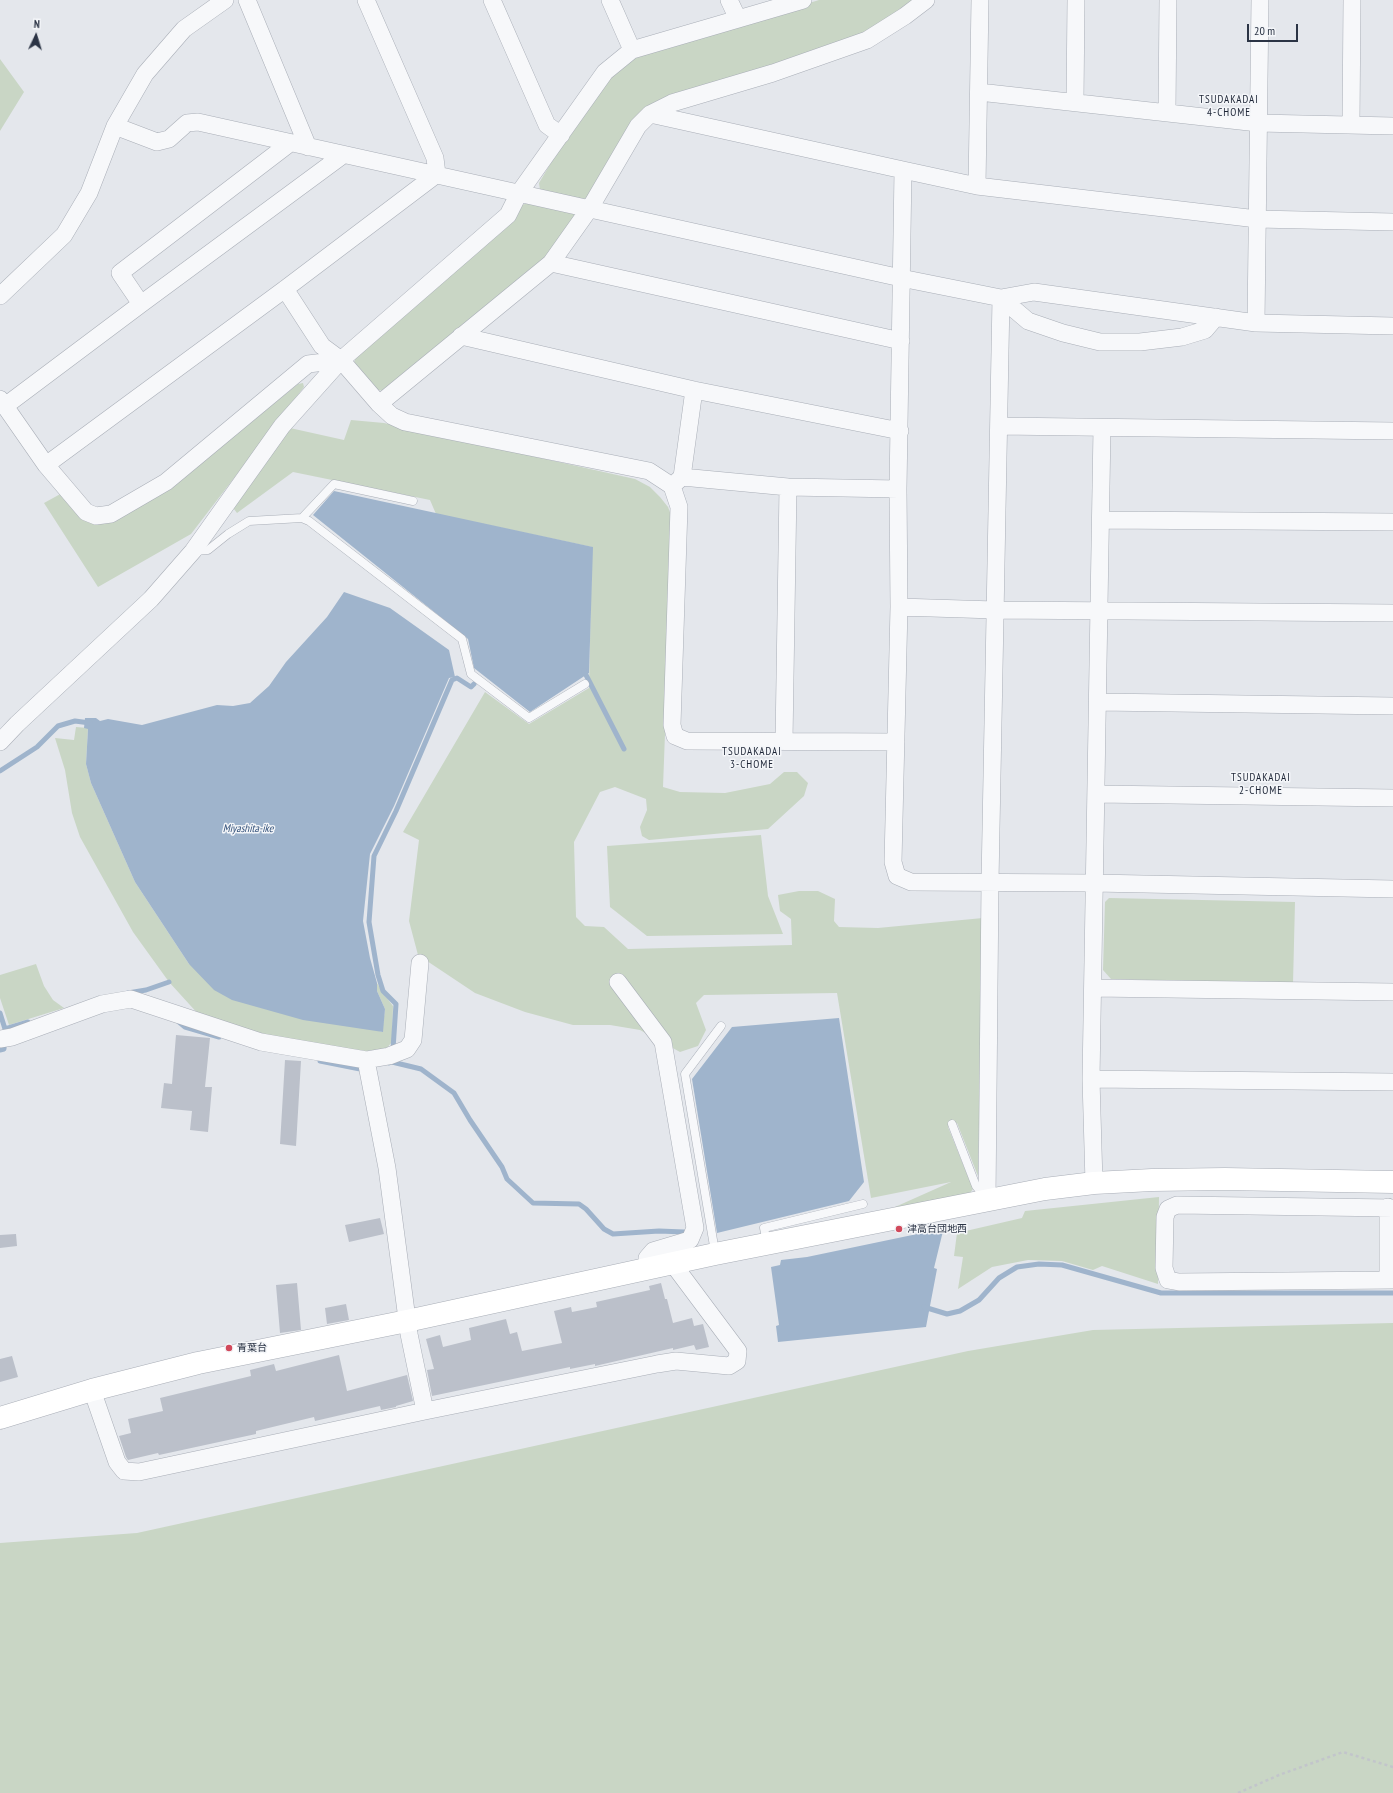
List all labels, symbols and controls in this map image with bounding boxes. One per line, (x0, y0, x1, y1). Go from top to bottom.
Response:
north arrow (16, 16, 56, 56)
scale bar (1249, 16, 1300, 42)
text: N (33, 17, 40, 31)
text: 20 m (1254, 23, 1275, 38)
district label: TSUDAKADAI 4-CHOME (1199, 93, 1259, 119)
district label: TSUDAKADAI 3-CHOME (722, 745, 782, 771)
district label: TSUDAKADAI 2-CHOME (1231, 771, 1291, 797)
water label: Miyashita-ike (223, 822, 273, 836)
place label: 津高台団地西 (907, 1223, 967, 1235)
marker: 津高台団地西 (894, 1224, 904, 1234)
place label: 青葉台 (237, 1342, 267, 1354)
marker: 青葉台 (224, 1343, 234, 1353)

